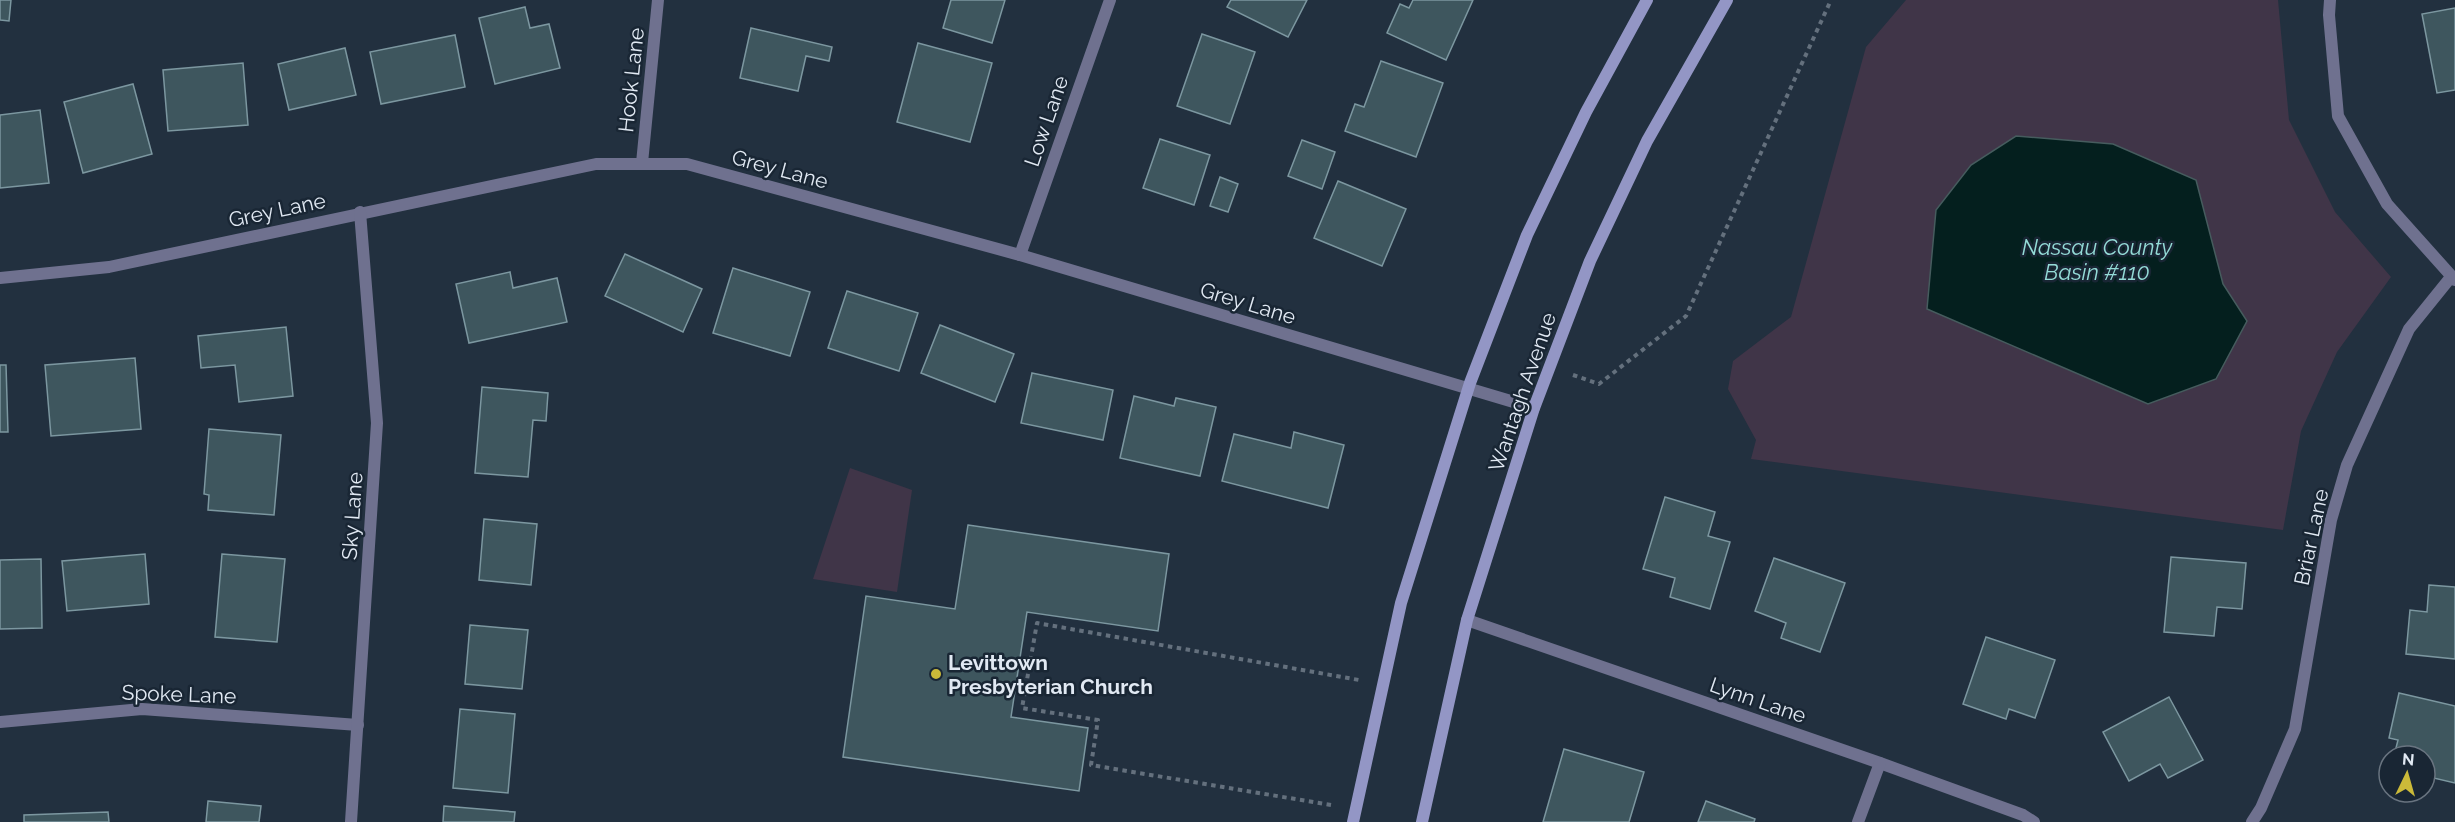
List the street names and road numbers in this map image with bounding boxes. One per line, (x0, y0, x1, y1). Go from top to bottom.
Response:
street label: Hook Lane (613, 26, 649, 134)
street label: Low Lane (1019, 72, 1073, 170)
street label: Grey Lane (729, 144, 831, 194)
street label: Grey Lane (226, 188, 328, 232)
street label: Grey Lane (1197, 277, 1299, 329)
street label: Wantagh Avenue (1483, 309, 1561, 475)
street label: Sky Lane (336, 471, 368, 561)
street label: Briar Lane (2289, 487, 2333, 587)
street label: Lynn Lane (1707, 672, 1809, 728)
street label: Spoke Lane (121, 680, 237, 708)

